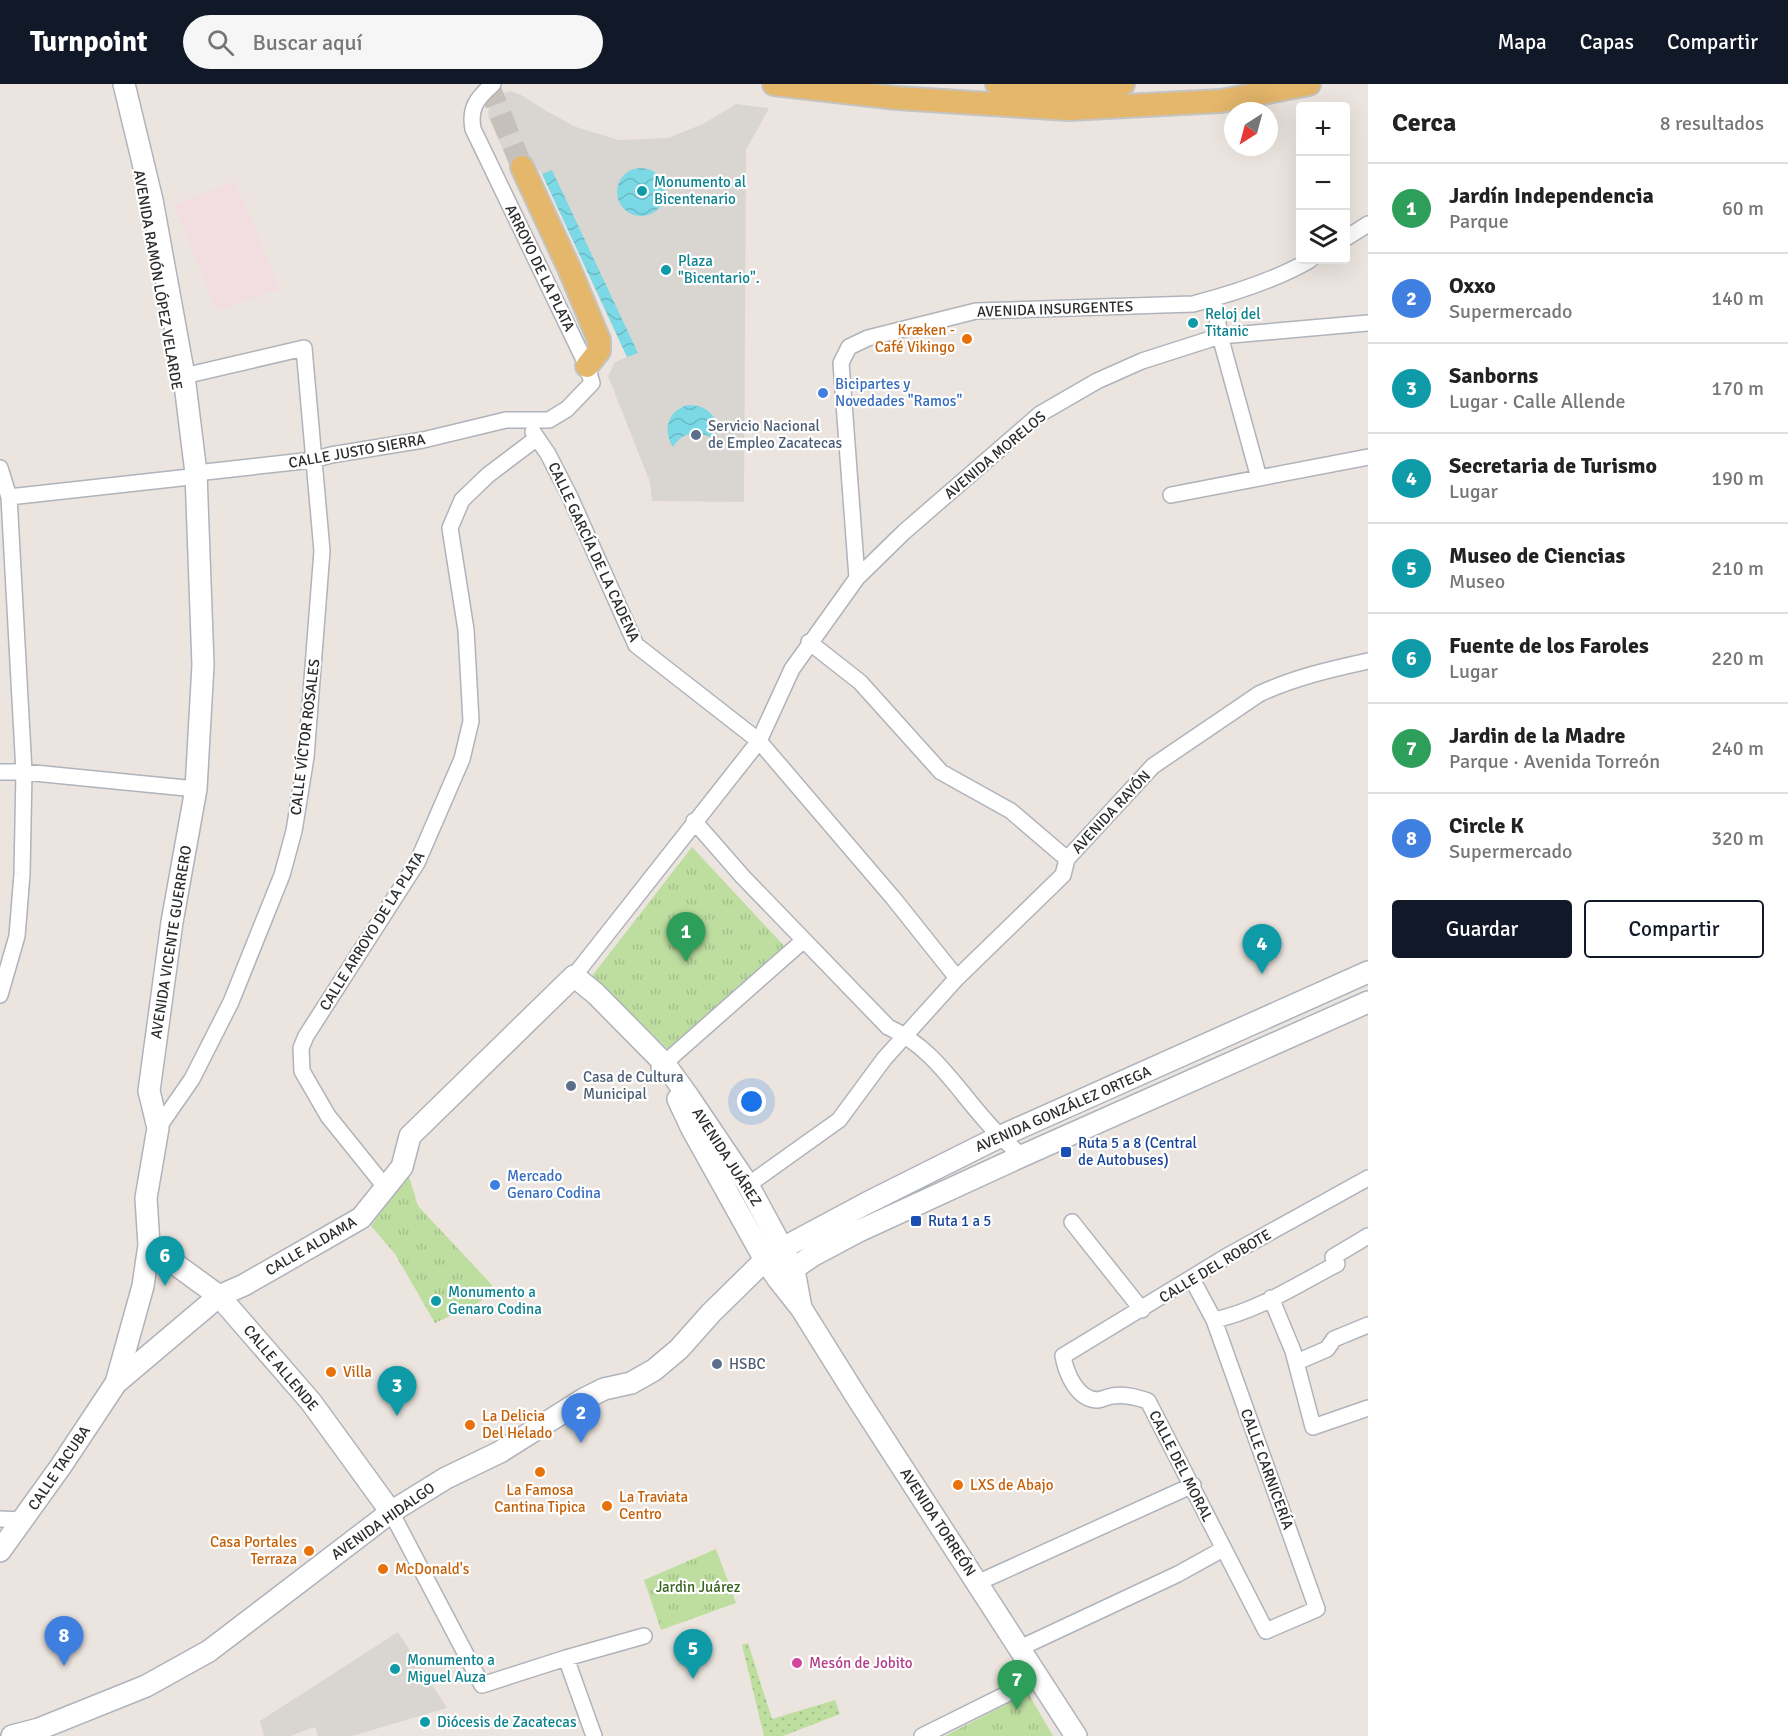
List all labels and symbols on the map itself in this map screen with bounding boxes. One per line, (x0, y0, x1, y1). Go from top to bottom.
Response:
north arrow (1224, 102, 1278, 156)
street label: AVENIDA RAMÓN LÓPEZ VELARDE (130, 168, 187, 391)
place label: Monumento al Bicentenario (654, 173, 746, 208)
marker: Monumento al Bicentenario (635, 184, 649, 198)
street label: ARROYO DE LA PLATA (501, 202, 579, 334)
place label: Plaza "Bicentario". (678, 252, 760, 287)
marker: Plaza "Bicentario". (659, 263, 673, 277)
street label: AVENIDA INSURGENTES (977, 297, 1133, 321)
place label: Reloj del Titanic (1205, 305, 1261, 340)
marker: Reloj del Titanic (1186, 316, 1200, 330)
place label: Kræken - Café Vikingo (875, 321, 955, 356)
marker: Kræken - Café Vikingo (960, 332, 974, 346)
place label: Bicipartes y Novedades "Ramos" (835, 375, 962, 410)
marker: Bicipartes y Novedades "Ramos" (816, 386, 830, 400)
street label: AVENIDA MORELOS (940, 407, 1050, 503)
place label: Servicio Nacional de Empleo Zacatecas (708, 417, 843, 452)
marker: Servicio Nacional de Empleo Zacatecas (689, 428, 703, 442)
street label: CALLE JUSTO SIERRA (287, 430, 427, 472)
street label: CALLE GARCÍA DE LA CADENA (544, 459, 645, 645)
street label: CALLE VÍCTOR ROSALES (285, 658, 324, 816)
street label: AVENIDA RAYÓN (1067, 766, 1154, 857)
street label: AVENIDA VICENTE GUERRERO (147, 844, 195, 1040)
street label: CALLE ARROYO DE LA PLATA (316, 848, 428, 1014)
pin: 1 (666, 912, 706, 962)
pin: 4 (1242, 924, 1282, 974)
street label: AVENIDA GONZÁLEZ ORTEGA (972, 1061, 1154, 1156)
place label: Casa de Cultura Municipal (583, 1068, 684, 1103)
marker: Casa de Cultura Municipal (564, 1079, 578, 1093)
your location (737, 1087, 766, 1116)
street label: AVENIDA JUÁREZ (688, 1104, 766, 1210)
place label: Ruta 5 a 8 (Central de Autobuses) (1078, 1134, 1197, 1169)
marker: Ruta 5 a 8 (Central de Autobuses) (1059, 1145, 1073, 1159)
place label: Mercado Genaro Codina (507, 1167, 601, 1202)
marker: Mercado Genaro Codina (488, 1178, 502, 1192)
place label: Ruta 1 a 5 (928, 1212, 991, 1230)
street label: CALLE ALDAMA (262, 1213, 360, 1279)
marker: Ruta 1 a 5 (909, 1214, 923, 1228)
street label: CALLE DEL ROBOTE (1156, 1225, 1274, 1307)
pin: 6 (146, 1236, 184, 1286)
place label: Monumento a Genaro Codina (448, 1283, 542, 1318)
marker: Monumento a Genaro Codina (429, 1294, 443, 1308)
street label: CALLE ALLENDE (240, 1321, 322, 1415)
place label: HSBC (729, 1355, 765, 1373)
marker: HSBC (710, 1357, 724, 1371)
place label: Villa (343, 1363, 372, 1381)
marker: Villa (324, 1365, 338, 1379)
pin: 3 (378, 1366, 416, 1416)
pin: 2 (562, 1394, 600, 1443)
street label: CALLE CARNICERÍA (1237, 1406, 1298, 1532)
place label: La Delicia Del Helado (482, 1407, 552, 1442)
street label: CALLE DEL MORAL (1145, 1407, 1217, 1525)
marker: La Delicia Del Helado (463, 1418, 477, 1432)
street label: CALLE TACUBA (24, 1422, 94, 1514)
street label: AVENIDA TORREÓN (896, 1464, 981, 1579)
marker: La Famosa Cantina Tipica (533, 1465, 547, 1479)
place label: LXS de Abajo (970, 1476, 1054, 1494)
street label: AVENIDA HIDALGO (328, 1478, 438, 1563)
marker: LXS de Abajo (951, 1478, 965, 1492)
place label: La Famosa Cantina Tipica (494, 1481, 586, 1516)
place label: La Traviata Centro (619, 1488, 688, 1523)
marker: La Traviata Centro (600, 1499, 614, 1513)
place label: Casa Portales Terraza (210, 1533, 297, 1568)
marker: Casa Portales Terraza (302, 1544, 316, 1558)
place label: McDonald's (395, 1560, 470, 1578)
marker: McDonald's (376, 1562, 390, 1576)
park label: Jardin Juárez (656, 1578, 741, 1596)
pin: 8 (44, 1616, 84, 1666)
pin: 5 (674, 1630, 712, 1679)
place label: Monumento a Miguel Auza (407, 1651, 495, 1686)
place label: Mesón de Jobito (809, 1654, 913, 1672)
marker: Mesón de Jobito (790, 1656, 804, 1670)
pin: 7 (998, 1660, 1036, 1710)
marker: Monumento a Miguel Auza (388, 1662, 402, 1676)
place label: Diócesis de Zacatecas (437, 1713, 577, 1731)
marker: Diócesis de Zacatecas (418, 1715, 432, 1729)

